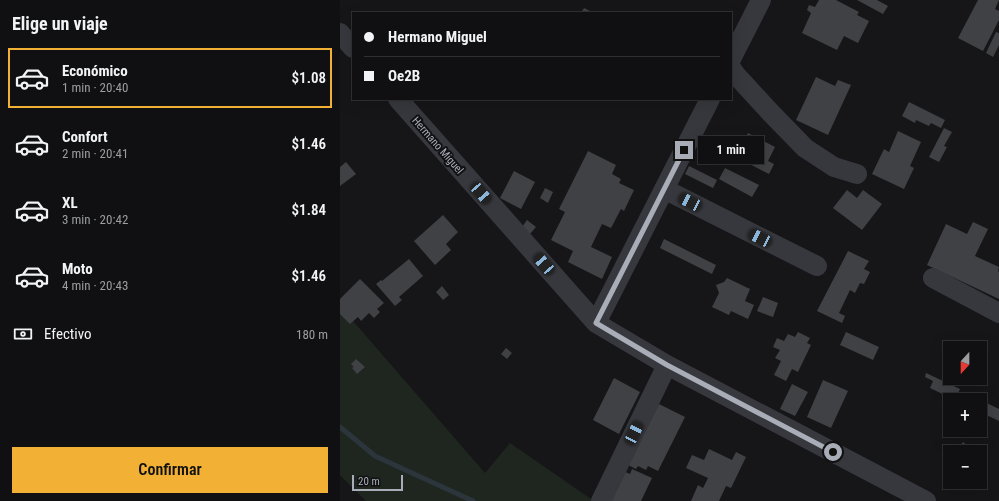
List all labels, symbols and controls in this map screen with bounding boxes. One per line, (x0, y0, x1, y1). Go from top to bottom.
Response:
text: Elige un viaje (12, 13, 108, 34)
text: Hermano Miguel (388, 28, 487, 46)
icon: car (14, 60, 50, 96)
text: Económico (62, 62, 128, 80)
text: Oe2B (388, 67, 420, 85)
text: $1.08 (292, 69, 326, 87)
text: 1 min · 20:40 (62, 80, 128, 95)
street label: Hermano Miguel (409, 114, 466, 177)
icon: car (14, 126, 50, 162)
text: Confort (62, 128, 108, 146)
text: $1.46 (292, 135, 326, 153)
callout: 1 min (698, 136, 764, 164)
route end (675, 141, 693, 159)
text: 1 min (717, 142, 745, 157)
text: 2 min · 20:41 (62, 146, 128, 161)
car (469, 180, 493, 206)
car (677, 191, 703, 213)
icon: car (14, 192, 50, 228)
text: XL (62, 194, 78, 212)
text: $1.84 (292, 201, 326, 219)
text: 3 min · 20:42 (62, 212, 128, 227)
car (747, 227, 773, 249)
car (532, 251, 556, 277)
icon: car (14, 258, 50, 294)
text: Moto (62, 260, 93, 278)
text: $1.46 (292, 267, 326, 285)
text: 4 min · 20:43 (62, 278, 128, 293)
icon: cash (12, 323, 34, 345)
text: Efectivo (44, 325, 92, 343)
text: 180 m (296, 327, 328, 342)
north arrow (943, 341, 987, 385)
map controls (943, 341, 987, 489)
button: + (943, 393, 987, 437)
car (623, 420, 645, 446)
route start (824, 443, 842, 461)
button: − (943, 445, 987, 489)
button: Confirmar (12, 447, 328, 493)
scale bar (352, 473, 403, 492)
text: 20 m (358, 475, 380, 488)

